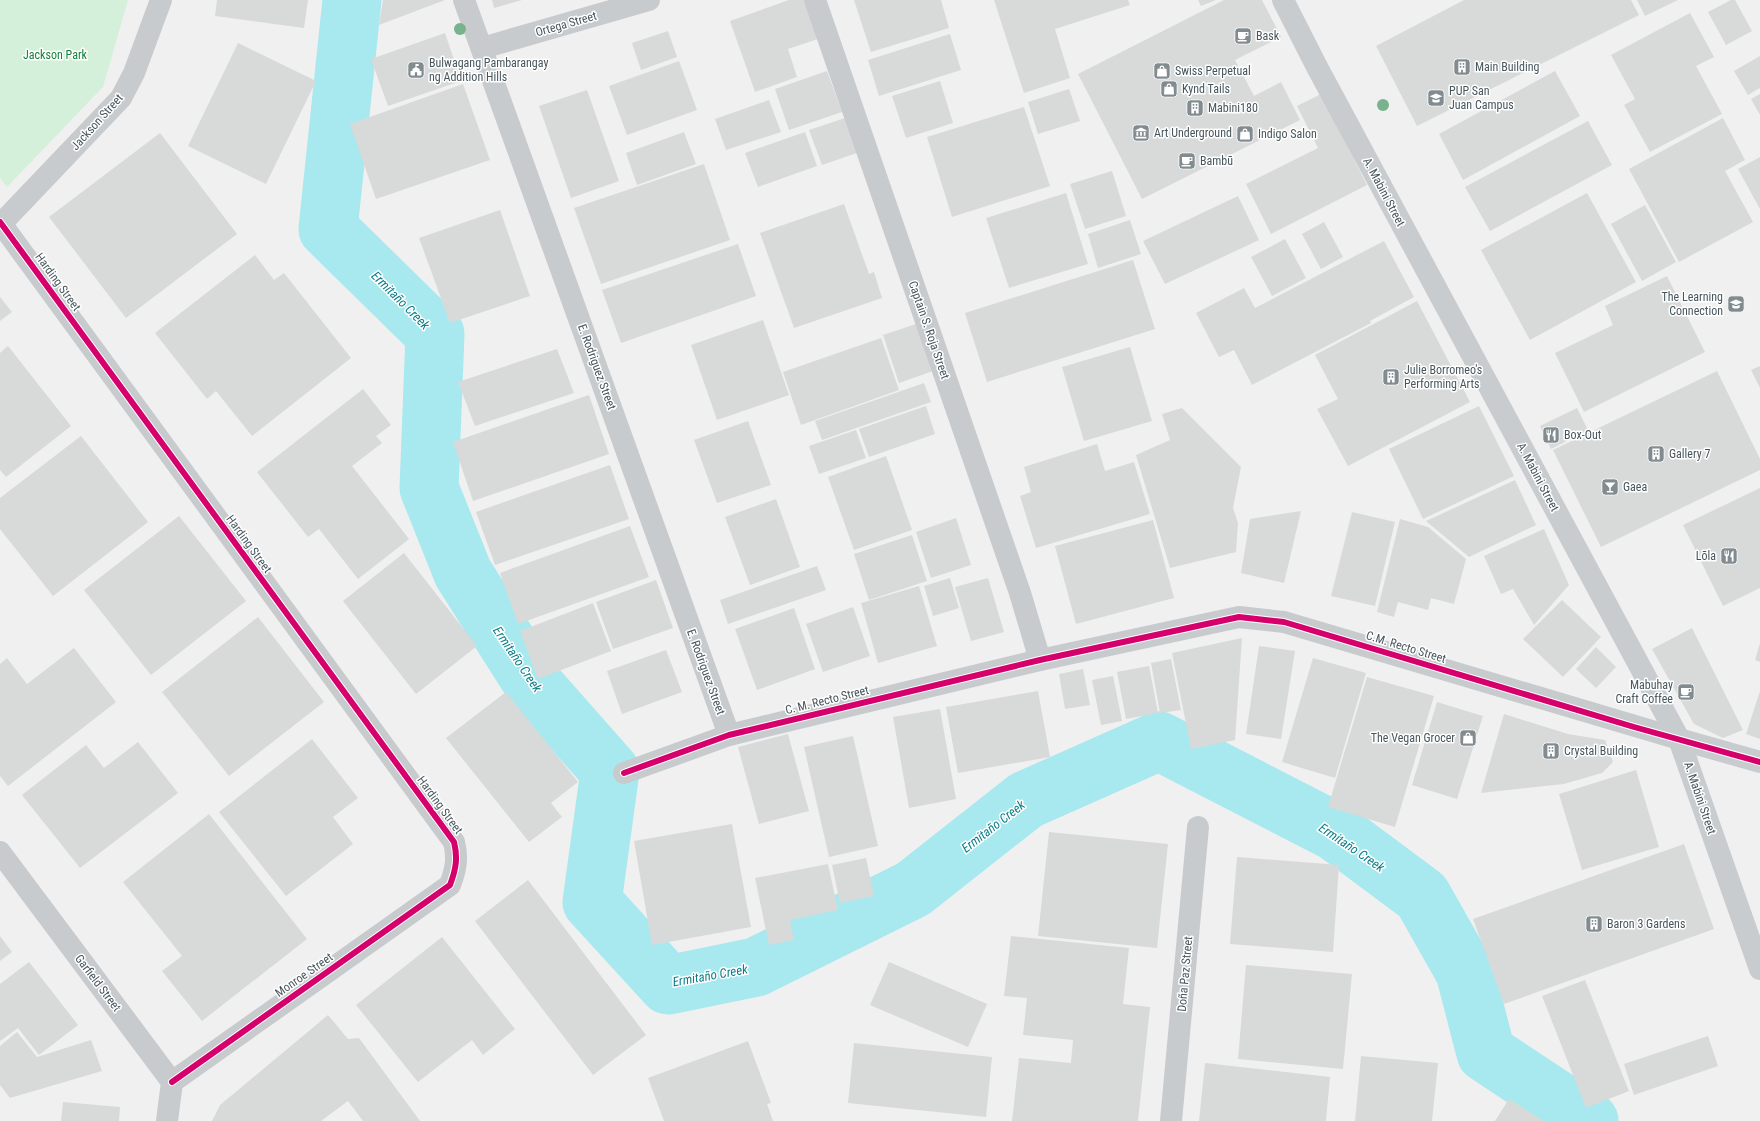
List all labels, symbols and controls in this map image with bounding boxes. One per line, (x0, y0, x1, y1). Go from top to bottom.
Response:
street label: Ortega Street (534, 8, 599, 39)
cafe icon: Bask (1233, 26, 1253, 46)
place label: Bask (1256, 29, 1280, 43)
park label: Jackson Park (23, 48, 88, 62)
place label: Bulwagang Pambarangay ng Addition Hills (429, 56, 548, 84)
building icon: Main Building (1452, 57, 1472, 77)
public building icon: Bulwagang Pambarangay ng Addition Hills (406, 60, 426, 80)
place label: Main Building (1475, 60, 1540, 74)
shop icon: Swiss Perpetual (1152, 61, 1172, 81)
place label: Swiss Perpetual (1175, 64, 1251, 78)
shop icon: Kynd Tails (1159, 79, 1179, 99)
place label: Kynd Tails (1182, 82, 1230, 96)
place label: PUP San Juan Campus (1449, 84, 1514, 112)
school or university icon: PUP San Juan Campus (1426, 88, 1446, 108)
street label: Jackson Street (68, 91, 126, 153)
building icon: Mabini180 (1185, 98, 1205, 118)
place label: Mabini180 (1208, 101, 1258, 115)
museum icon: Art Underground (1131, 123, 1151, 143)
shop icon: Indigo Salon (1235, 124, 1255, 144)
place label: Art Underground (1154, 126, 1232, 140)
place label: Indigo Salon (1258, 127, 1317, 141)
cafe icon: Bambū (1177, 151, 1197, 171)
place label: Bambū (1200, 154, 1233, 168)
street label: A. Mabini Street (1360, 155, 1408, 229)
street label: Harding Street (32, 250, 84, 314)
water label: Ermitaño Creek (368, 268, 433, 333)
street label: Captain S. Roja Street (906, 279, 953, 381)
place label: The Learning Connection (1662, 290, 1723, 318)
school or university icon: The Learning Connection (1726, 294, 1746, 314)
street label: E. Rodriguez Street (575, 322, 619, 412)
place label: Julie Borromeo's Performing Arts (1404, 363, 1482, 391)
building icon: Julie Borromeo's Performing Arts (1381, 367, 1401, 387)
restaurant icon: Box-Out (1541, 425, 1561, 445)
place label: Box-Out (1564, 428, 1602, 442)
street label: A. Mabini Street (1514, 440, 1562, 514)
building icon: Gallery 7 (1646, 444, 1666, 464)
place label: Gallery 7 (1669, 447, 1710, 461)
bar icon: Gaea (1600, 477, 1620, 497)
place label: Gaea (1623, 480, 1647, 494)
street label: Harding Street (223, 512, 275, 576)
restaurant icon: Lōla (1719, 546, 1739, 566)
place label: Lōla (1696, 549, 1716, 563)
water label: Ermitaño Creek (490, 624, 545, 695)
street label: E. Rodriguez Street (684, 627, 728, 717)
street label: C.M. Recto Street (1364, 628, 1448, 666)
place label: Mabuhay Craft Coffee (1615, 678, 1673, 706)
cafe icon: Mabuhay Craft Coffee (1676, 682, 1696, 702)
street label: C. M. Recto Street (784, 683, 871, 717)
shop icon: The Vegan Grocer (1458, 728, 1478, 748)
place label: The Vegan Grocer (1371, 731, 1455, 745)
building icon: Crystal Building (1541, 741, 1561, 761)
place label: Crystal Building (1564, 744, 1638, 758)
street label: A. Mabini Street (1681, 760, 1719, 837)
street label: Harding Street (414, 773, 466, 837)
water label: Ermitaño Creek (959, 797, 1028, 856)
water label: Ermitaño Creek (1316, 820, 1388, 875)
building icon: Baron 3 Gardens (1584, 914, 1604, 934)
place label: Baron 3 Gardens (1607, 917, 1685, 931)
street label: Doña Paz Street (1175, 935, 1195, 1012)
street label: Monroe Street (273, 950, 336, 1000)
street label: Garfield Street (72, 952, 124, 1015)
water label: Ermitaño Creek (671, 961, 749, 989)

